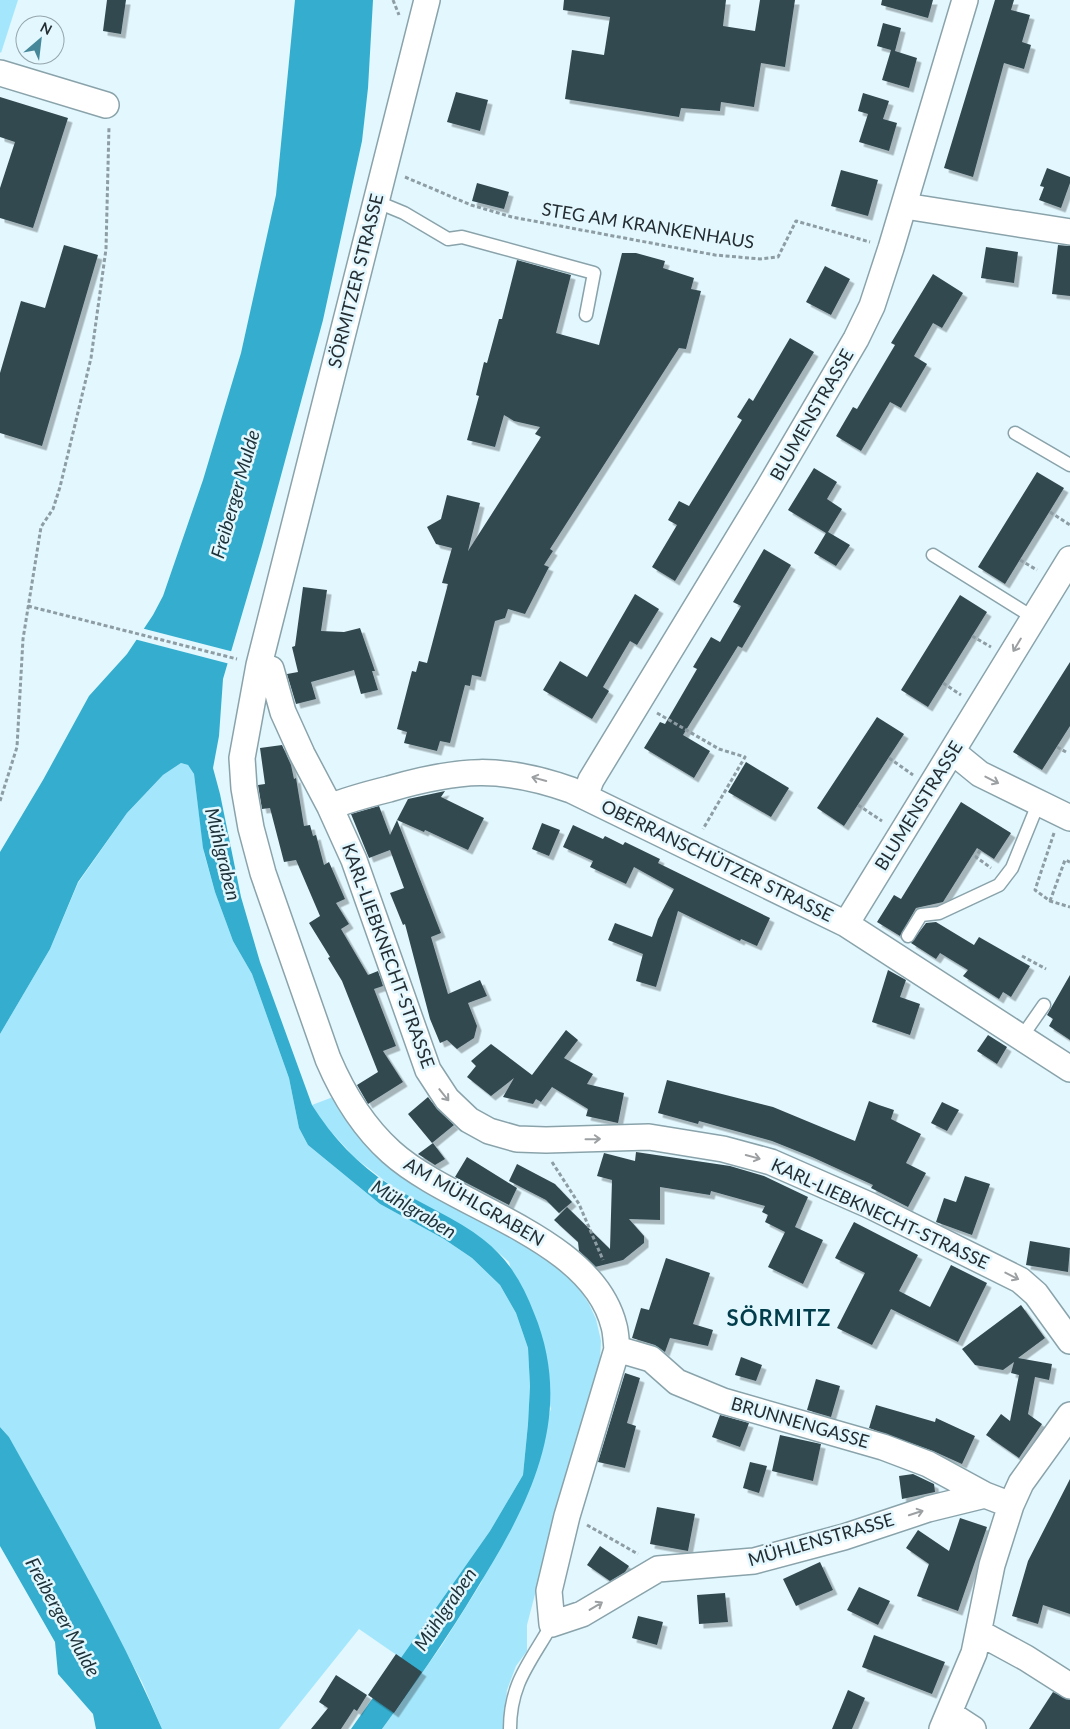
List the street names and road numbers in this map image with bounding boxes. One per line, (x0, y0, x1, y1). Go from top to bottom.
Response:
street label: SÖRMITZER STRASSE (323, 191, 387, 370)
street label: STEG AM KRANKENHAUS (540, 197, 756, 253)
street label: BLUMENSTRASSE (765, 345, 858, 484)
street label: BLUMENSTRASSE (870, 737, 967, 874)
street label: OBERRANSCHÜTZER STRASSE (598, 794, 837, 926)
street label: KARL-LIEBKNECHT-STRASSE (338, 840, 440, 1071)
street label: AM MÜHLGRABEN (400, 1152, 549, 1250)
street label: KARL-LIEBKNECHT-STRASSE (768, 1153, 993, 1273)
street label: BRUNNENGASSE (729, 1392, 872, 1452)
street label: MÜHLENSTRASSE (745, 1508, 896, 1570)

